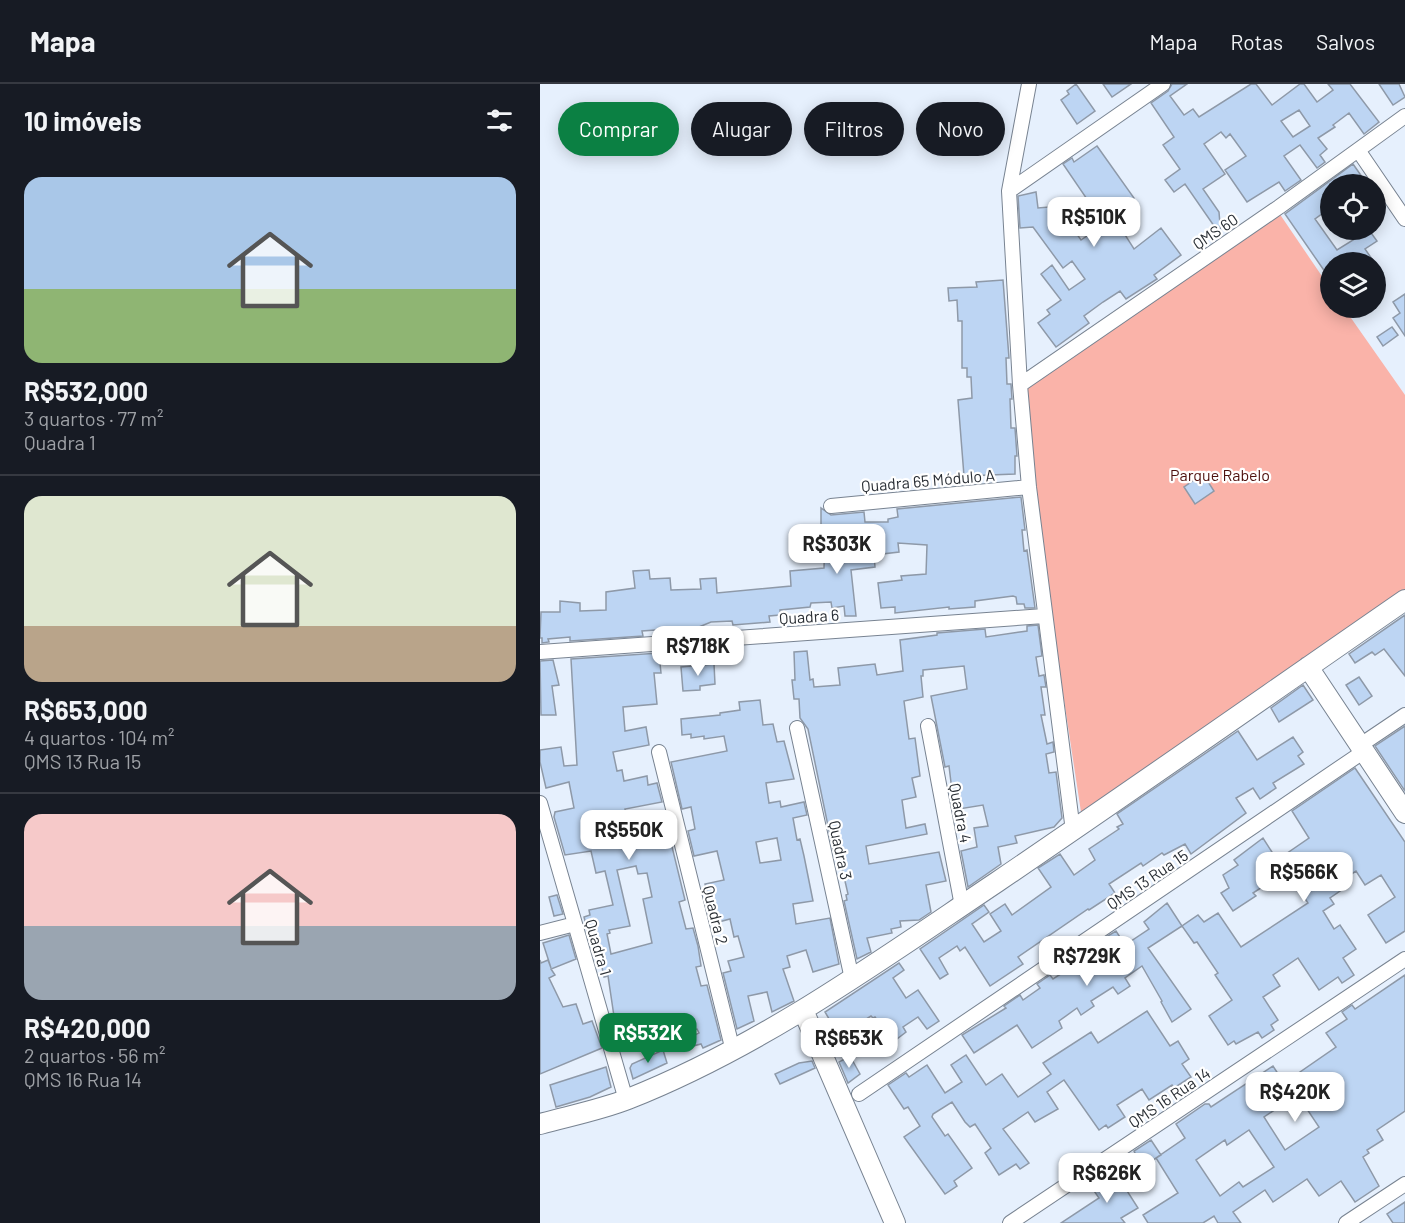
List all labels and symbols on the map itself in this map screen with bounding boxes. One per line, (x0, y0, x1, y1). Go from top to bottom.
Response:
pin: R$510K (1045, 197, 1143, 248)
street label: QMS 60 (1189, 209, 1241, 253)
street label: Quadra 65 Módulo A (860, 465, 996, 495)
park label: Parque Rabelo (1170, 465, 1270, 484)
pin: R$303K (788, 524, 886, 575)
street label: Quadra 6 (778, 604, 840, 628)
pin: R$718K (649, 626, 747, 677)
street label: Quadra 4 (946, 781, 976, 845)
pin: R$550K (580, 810, 678, 861)
street label: Quadra 3 (825, 819, 857, 881)
street label: QMS 13 Rua 15 (1103, 845, 1191, 913)
pin: R$566K (1255, 852, 1353, 903)
street label: Quadra 2 (699, 883, 733, 947)
street label: Quadra 1 (582, 917, 616, 977)
pin: R$729K (1038, 936, 1136, 987)
pin: R$532K (599, 1013, 697, 1064)
pin: R$653K (800, 1018, 898, 1069)
street label: QMS 16 Rua 14 (1125, 1063, 1213, 1131)
pin: R$420K (1246, 1072, 1344, 1123)
pin: R$626K (1058, 1153, 1156, 1204)

